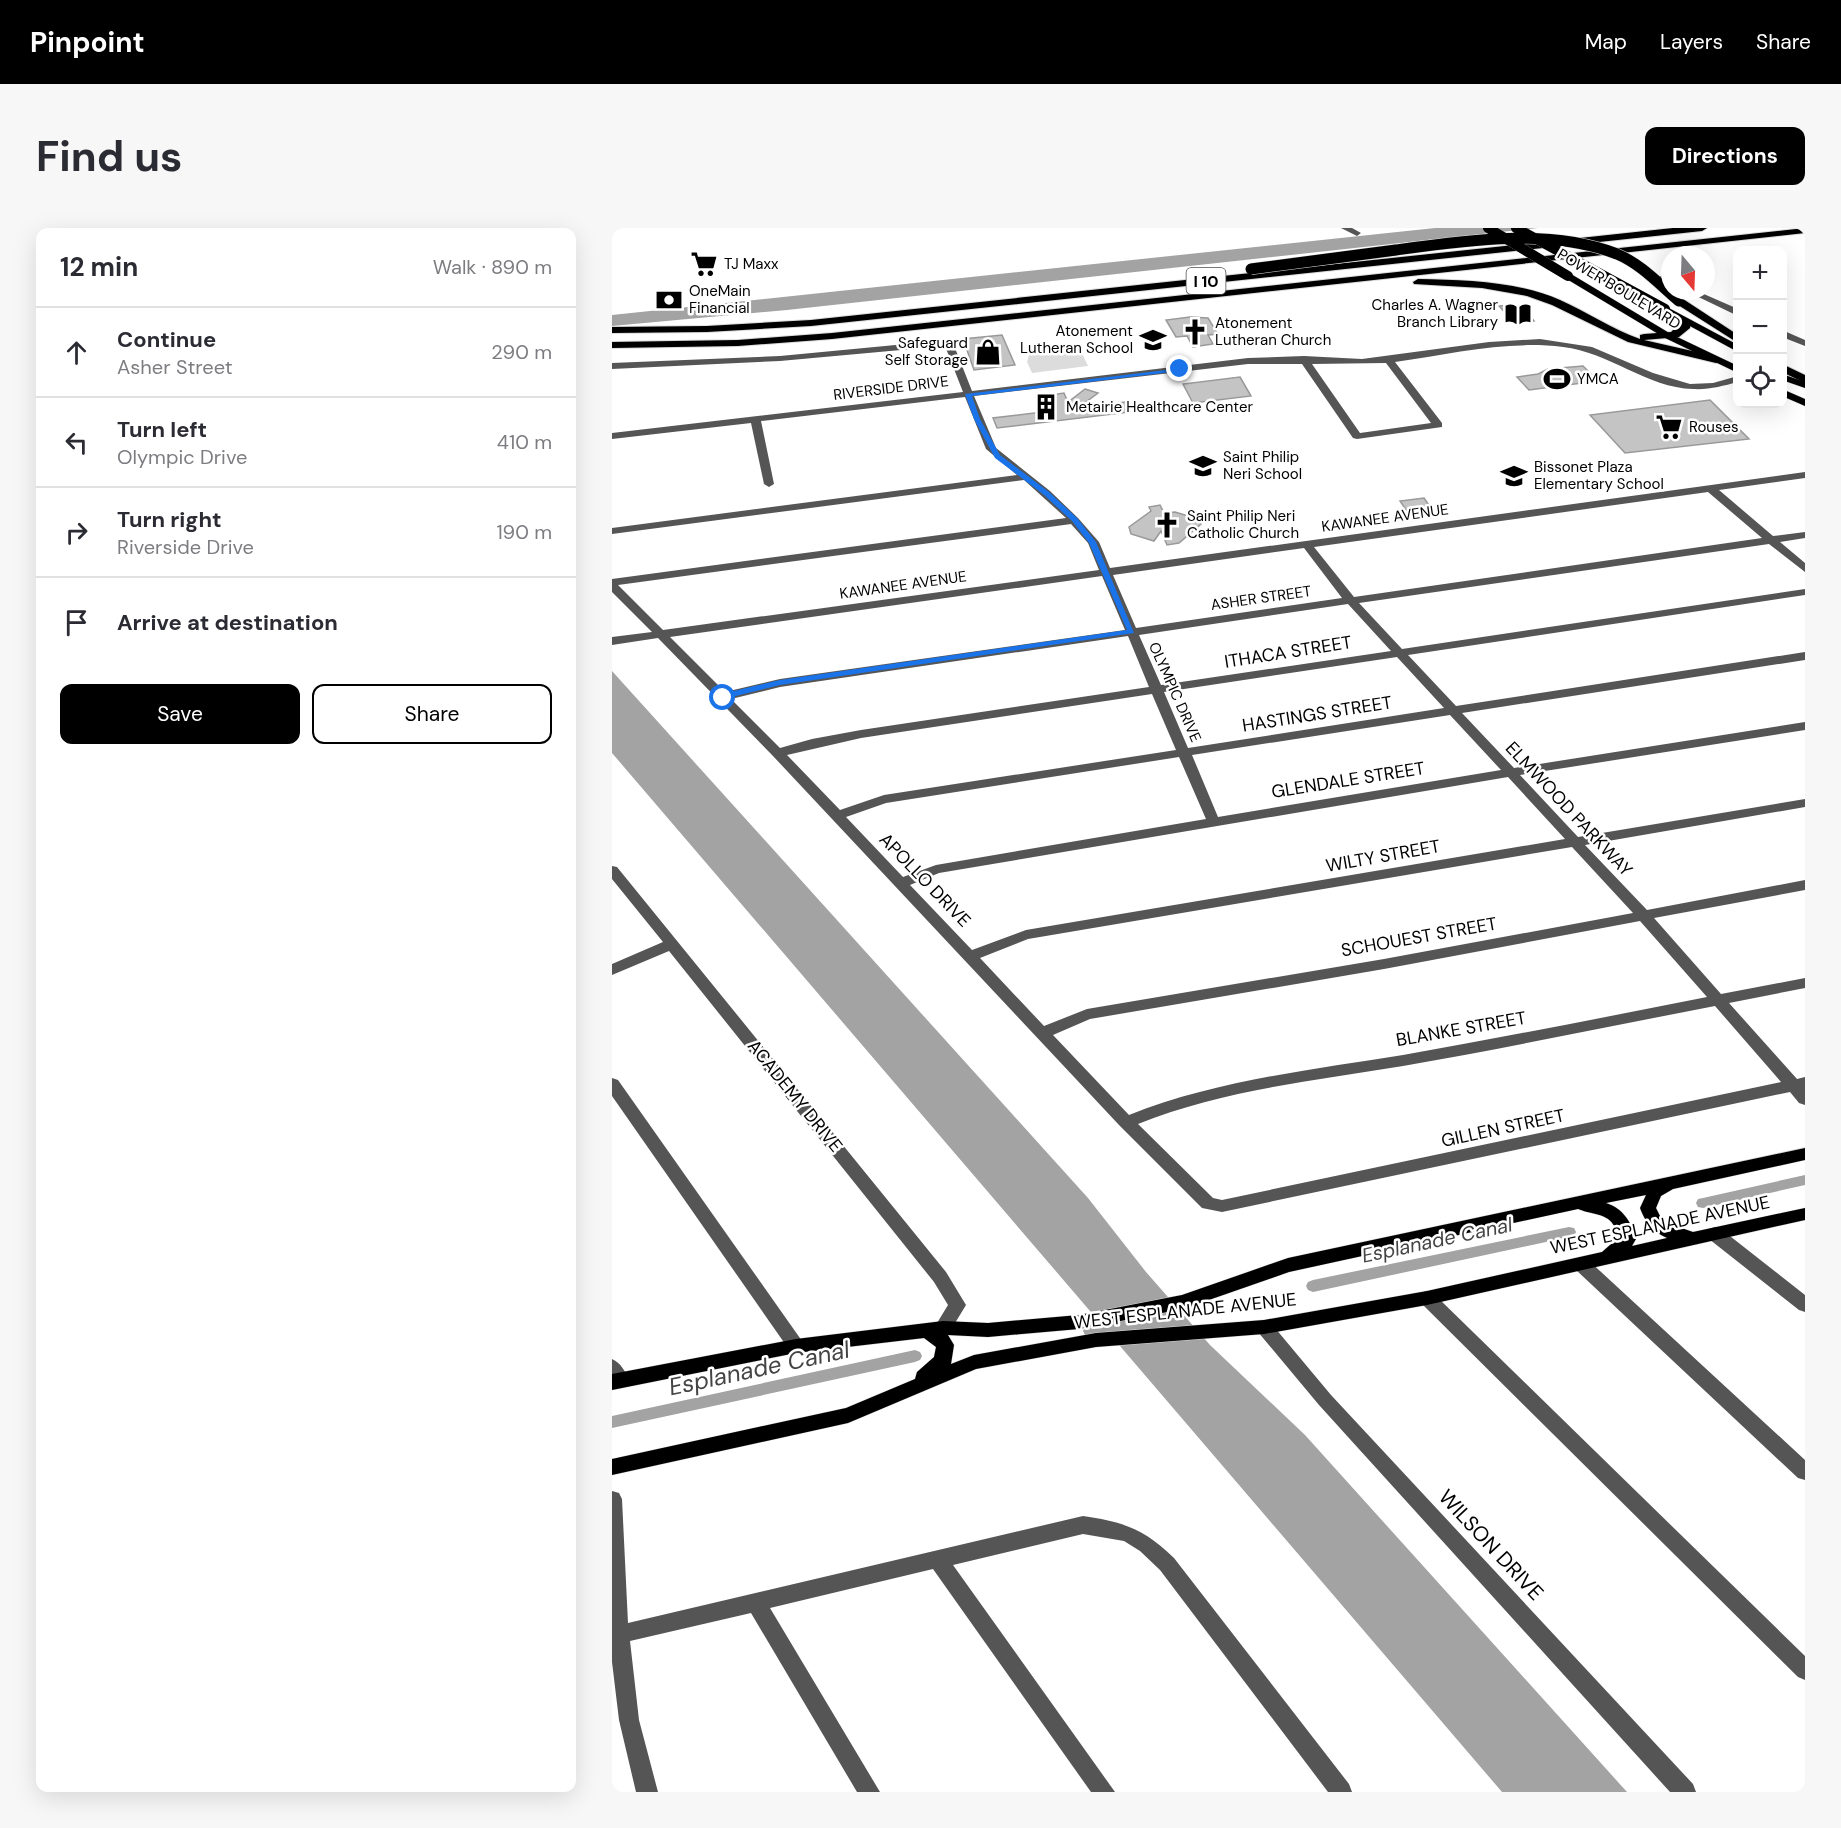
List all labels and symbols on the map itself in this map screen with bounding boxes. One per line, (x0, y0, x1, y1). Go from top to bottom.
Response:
street label: POWER BOULEVARD (1554, 244, 1684, 334)
north arrow (1661, 246, 1715, 300)
supermarket icon: TJ Maxx (689, 249, 719, 279)
place label: TJ Maxx (724, 254, 779, 274)
road number: I 10 (1186, 268, 1226, 294)
place label: OneMain Financial (689, 281, 751, 318)
bank icon: OneMain Financial (654, 285, 684, 315)
place label: Charles A. Wagner Branch Library (1372, 295, 1499, 332)
library icon: Charles A. Wagner Branch Library (1503, 299, 1533, 329)
place label: Atonement Lutheran Church (1215, 313, 1331, 350)
church icon: Atonement Lutheran Church (1180, 317, 1210, 347)
place label: Atonement Lutheran School (1020, 321, 1133, 358)
school or university icon: Atonement Lutheran School (1138, 325, 1168, 355)
place label: Safeguard Self Storage (885, 333, 968, 370)
shop icon: Safeguard Self Storage (973, 337, 1003, 367)
route end (1166, 355, 1192, 381)
sports icon: YMCA (1542, 364, 1572, 394)
place label: YMCA (1577, 369, 1619, 389)
street label: RIVERSIDE DRIVE (832, 371, 950, 405)
building icon: Metairie Healthcare Center (1031, 392, 1061, 422)
place label: Metairie Healthcare Center (1066, 397, 1254, 417)
supermarket icon: Rouses (1654, 412, 1684, 442)
place label: Rouses (1689, 417, 1739, 437)
place label: Saint Philip Neri School (1223, 447, 1302, 484)
school or university icon: Saint Philip Neri School (1188, 451, 1218, 481)
place label: Bissonet Plaza Elementary School (1534, 457, 1664, 494)
school or university icon: Bissonet Plaza Elementary School (1499, 461, 1529, 491)
street label: KAWANEE AVENUE (1320, 499, 1450, 537)
place label: Saint Philip Neri Catholic Church (1187, 506, 1299, 543)
church icon: Saint Philip Neri Catholic Church (1152, 510, 1182, 540)
street label: KAWANEE AVENUE (838, 566, 968, 604)
street label: ASHER STREET (1209, 581, 1313, 615)
street label: ITHACA STREET (1223, 630, 1353, 674)
street label: OLYMPIC DRIVE (1144, 639, 1206, 745)
route start (709, 684, 735, 710)
street label: HASTINGS STREET (1240, 690, 1394, 738)
street label: ELMWOOD PARKWAY (1500, 736, 1638, 882)
street label: GLENDALE STREET (1270, 756, 1426, 804)
street label: APOLLO DRIVE (874, 828, 976, 932)
street label: WILTY STREET (1324, 834, 1442, 878)
street label: SCHOUEST STREET (1339, 911, 1499, 963)
street label: BLANKE STREET (1394, 1006, 1528, 1052)
street label: ACADEMY DRIVE (742, 1035, 848, 1157)
street label: GILLEN STREET (1439, 1103, 1567, 1153)
street label: WEST ESPLANADE AVENUE (1548, 1190, 1772, 1260)
water label: Esplanade Canal (1359, 1211, 1515, 1269)
street label: WEST ESPLANADE AVENUE (1073, 1287, 1297, 1335)
water label: Esplanade Canal (666, 1334, 853, 1402)
street label: WILSON DRIVE (1432, 1484, 1550, 1606)

